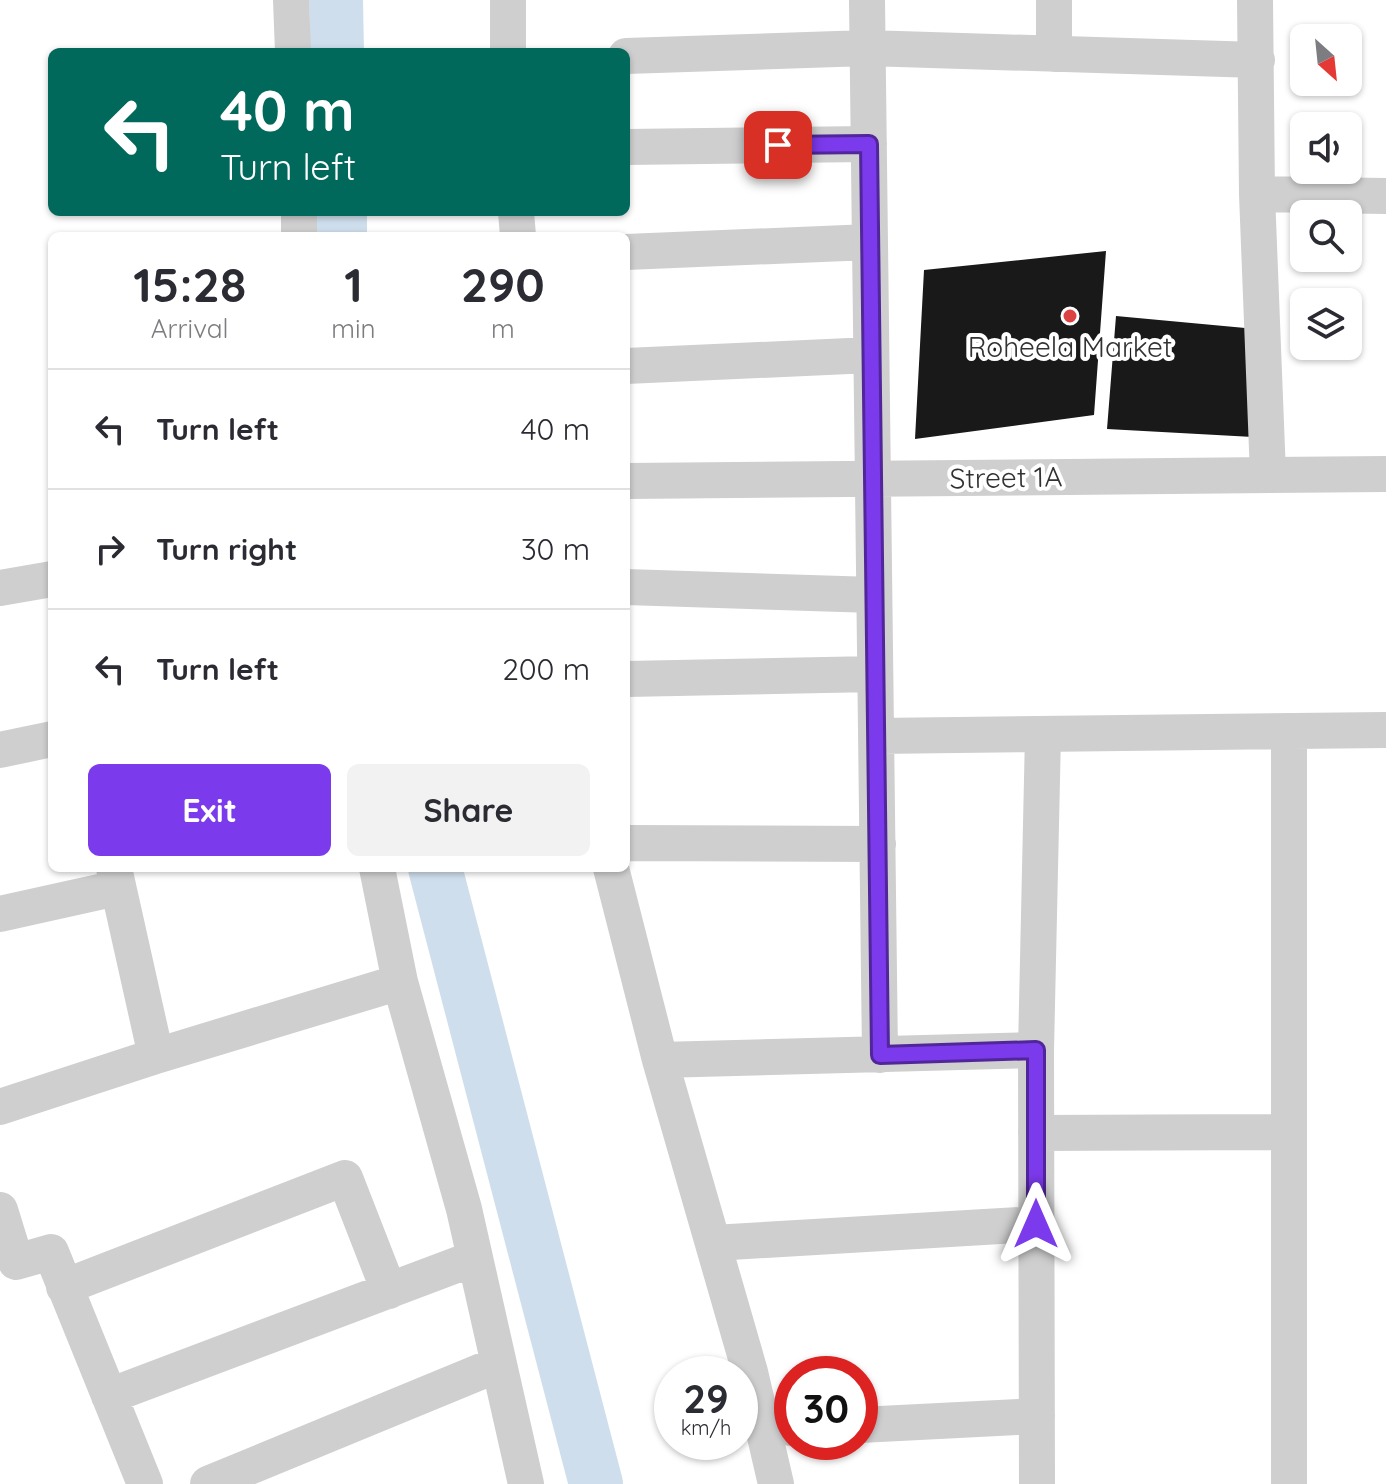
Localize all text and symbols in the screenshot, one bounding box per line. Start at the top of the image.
north arrow [1290,24,1362,96]
map controls [1290,24,1362,360]
text: 40 m [220,75,355,145]
icon: left [88,80,192,184]
pin [744,111,812,179]
button: sound [1290,112,1362,184]
icon: arrive [756,123,800,167]
text: Turn left [220,144,356,189]
button: search [1290,200,1362,272]
text: 15:28 [133,254,246,314]
text: 1 [344,254,363,314]
text: 290 [461,254,545,314]
button: layers [1290,288,1362,360]
marker: Roheela Market [1061,307,1079,325]
text: Arrival [151,312,229,345]
text: min [331,312,376,345]
text: m [491,312,515,345]
place label: Roheela Market [968,329,1172,364]
icon: left [88,407,132,451]
text: Turn left [156,410,279,448]
text: 40 m [521,410,590,448]
street label: Street 1A [949,459,1063,495]
icon: right [88,527,132,571]
text: Turn right [156,530,297,568]
text: 30 m [521,530,590,568]
icon: left [88,647,132,691]
text: Turn left [156,650,279,688]
text: 200 m [502,650,590,688]
button: Exit [88,764,331,856]
button: Share [347,764,590,856]
position arrow [994,1182,1078,1266]
speed limit sign: 30 [774,1356,878,1460]
text: 29 [683,1373,729,1423]
text: km/h [681,1415,731,1440]

